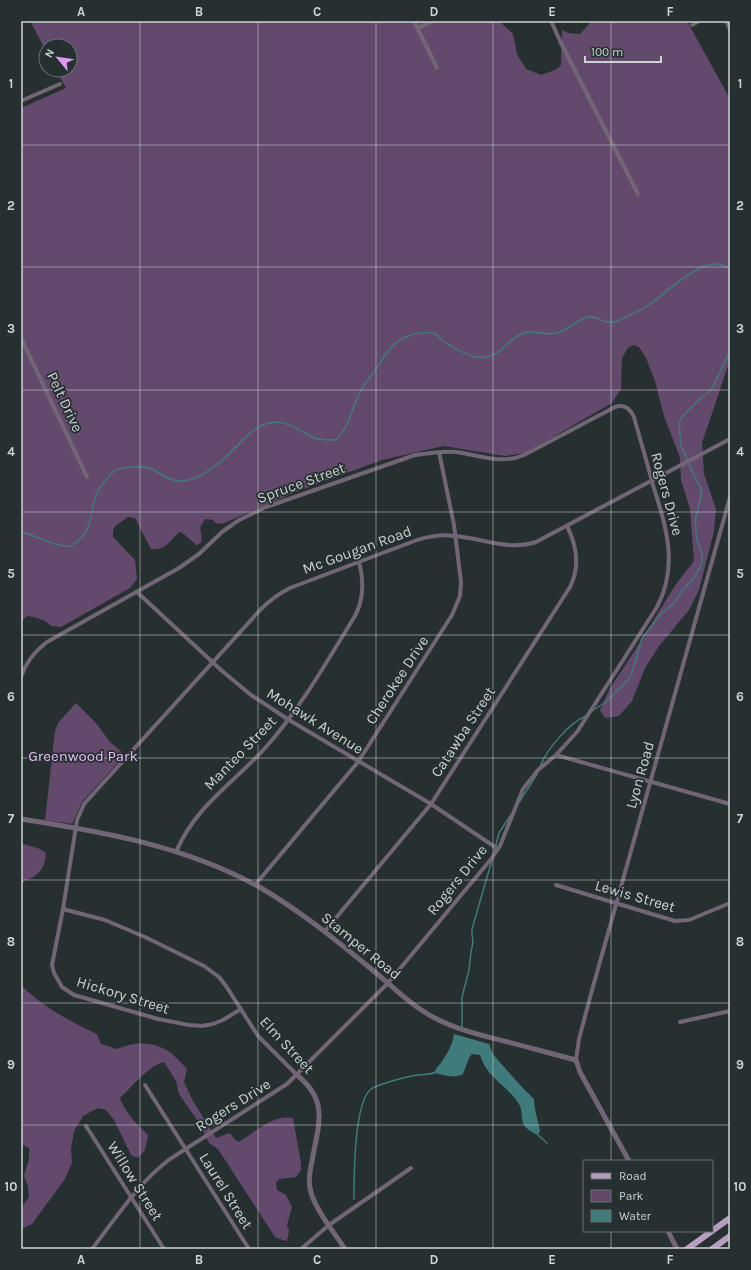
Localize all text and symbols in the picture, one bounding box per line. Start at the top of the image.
text: A [77,4,85,19]
text: B [195,4,203,19]
text: C [313,4,321,19]
text: D [430,4,439,19]
text: E [548,4,556,19]
text: F [666,4,674,19]
north arrow [38,38,78,78]
scale bar [585,38,661,64]
text: 100 m [591,45,623,59]
text: N [42,47,57,60]
text: 1 [9,76,13,91]
text: 1 [738,76,742,91]
text: 2 [7,198,15,213]
text: 2 [736,198,744,213]
text: 3 [7,321,15,336]
text: 3 [736,321,744,336]
street label: Pelt Drive [43,369,87,435]
text: 4 [7,444,15,459]
text: 4 [736,444,744,459]
street label: Rogers Drive [647,450,687,538]
street label: Spruce Street [254,459,348,507]
street label: Mc Gougan Road [300,522,414,578]
text: 5 [7,566,15,581]
text: 5 [736,566,744,581]
street label: Cherokee Drive [362,632,432,728]
street label: Catawba Street [427,683,499,781]
street label: Mohawk Avenue [263,684,367,758]
text: 6 [7,689,15,704]
text: 6 [736,689,744,704]
street label: Manteo Street [200,712,280,794]
street label: Lyon Road [622,739,658,811]
park label: Greenwood Park [28,747,138,765]
text: 7 [8,811,15,826]
text: 7 [737,811,744,826]
street label: Rogers Drive [423,841,491,919]
street label: Lewis Street [593,876,678,916]
street label: Stamper Road [318,908,404,984]
text: 8 [7,934,15,949]
text: 8 [736,934,744,949]
street label: Hickory Street [74,972,172,1018]
street label: Elm Street [256,1013,318,1078]
text: 9 [7,1057,15,1072]
text: 9 [736,1057,744,1072]
street label: Rogers Drive [192,1075,274,1135]
street label: Willow Street [103,1138,167,1224]
street label: Laurel Street [195,1150,257,1233]
legend [583,1160,713,1232]
text: Road [619,1169,647,1183]
text: 10 [5,1179,17,1194]
text: 10 [734,1179,746,1194]
text: Park [619,1189,644,1203]
text: Water [619,1209,652,1223]
text: A [77,1252,85,1267]
text: B [195,1252,203,1267]
text: C [313,1252,321,1267]
text: D [430,1252,439,1267]
text: E [548,1252,556,1267]
text: F [666,1252,674,1267]

